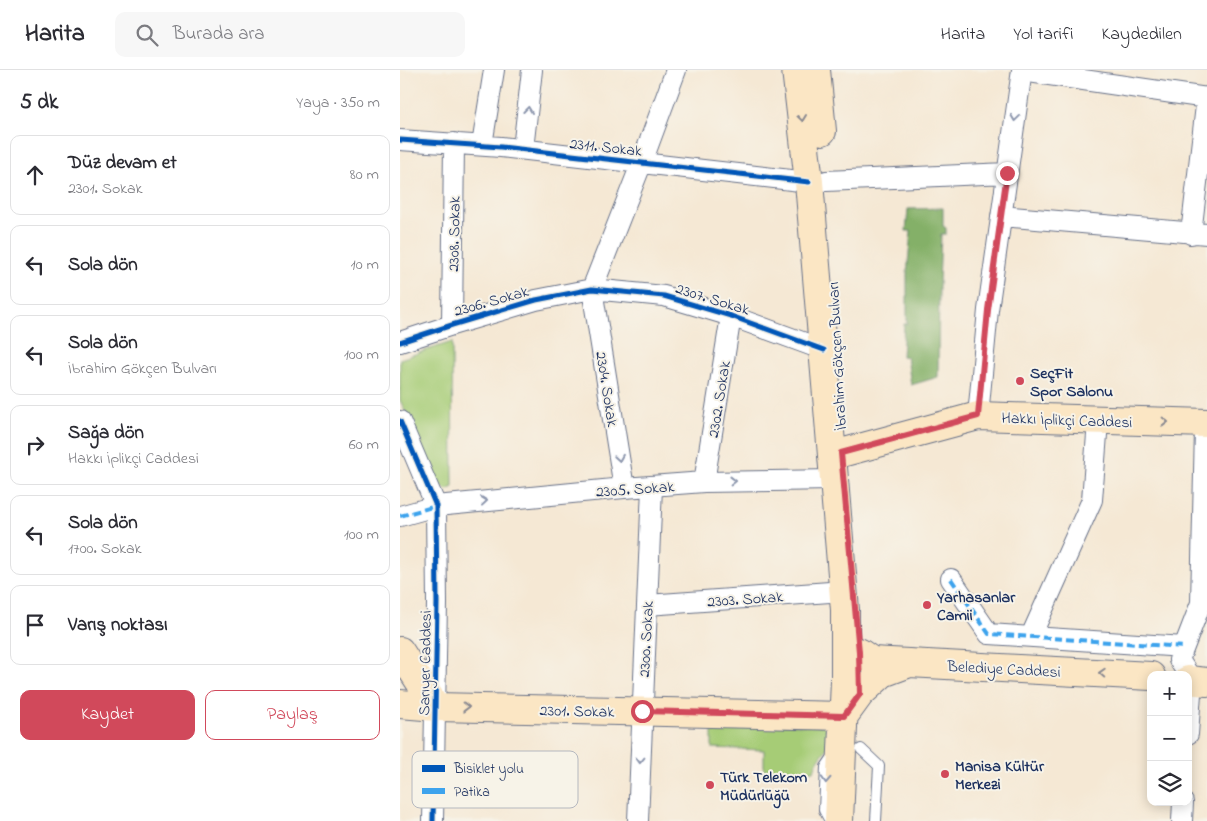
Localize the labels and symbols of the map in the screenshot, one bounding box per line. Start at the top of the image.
one-way arrow [522,105,533,113]
one-way arrow [796,115,807,123]
one-way arrow [1010,115,1021,123]
street label: 2311. Sokak [568,132,644,164]
route end [996,162,1019,185]
street label: 2308. Sokak [442,195,468,272]
street label: 2307. Sokak [673,277,753,323]
street label: 2306. Sokak [451,280,533,324]
street label: İbrahim Gökçen Bulvarı [822,281,854,431]
street label: 2304. Sokak [588,350,624,430]
street label: 2302. Sokak [702,358,738,439]
place label: SeçFit Spor Salonu [1030,362,1113,404]
marker: SeçFit Spor Salonu [1014,375,1026,387]
street label: Hakkı İplikçi Caddesi [1001,407,1133,435]
one-way arrow [1162,417,1169,427]
one-way arrow [614,454,624,463]
street label: 2305. Sokak [595,475,676,505]
one-way arrow [730,476,738,487]
one-way arrow [480,496,488,507]
street label: 2303. Sokak [706,585,785,615]
place label: Yarhasanlar Camii [936,586,1016,628]
street label: 2300. Sokak [633,599,661,678]
marker: Yarhasanlar Camii [921,599,933,611]
street label: Sarıyer Caddesi [413,610,439,716]
street label: Belediye Caddesi [946,655,1061,685]
one-way arrow [1098,668,1106,679]
street label: 2301. Sokak [539,699,615,725]
route start [631,700,654,723]
one-way arrow [462,702,470,713]
legend [412,751,578,808]
place label: Manisa Kültür Merkezi [955,755,1045,797]
one-way arrow [635,756,645,764]
text: Bisiklet yolu [453,759,524,781]
place label: Türk Telekom Müdürlüğü [720,766,808,809]
marker: Manisa Kültür Merkezi [939,768,951,780]
one-way arrow [820,776,831,784]
marker: Türk Telekom Müdürlüğü [704,779,716,791]
text: Patika [454,782,490,803]

